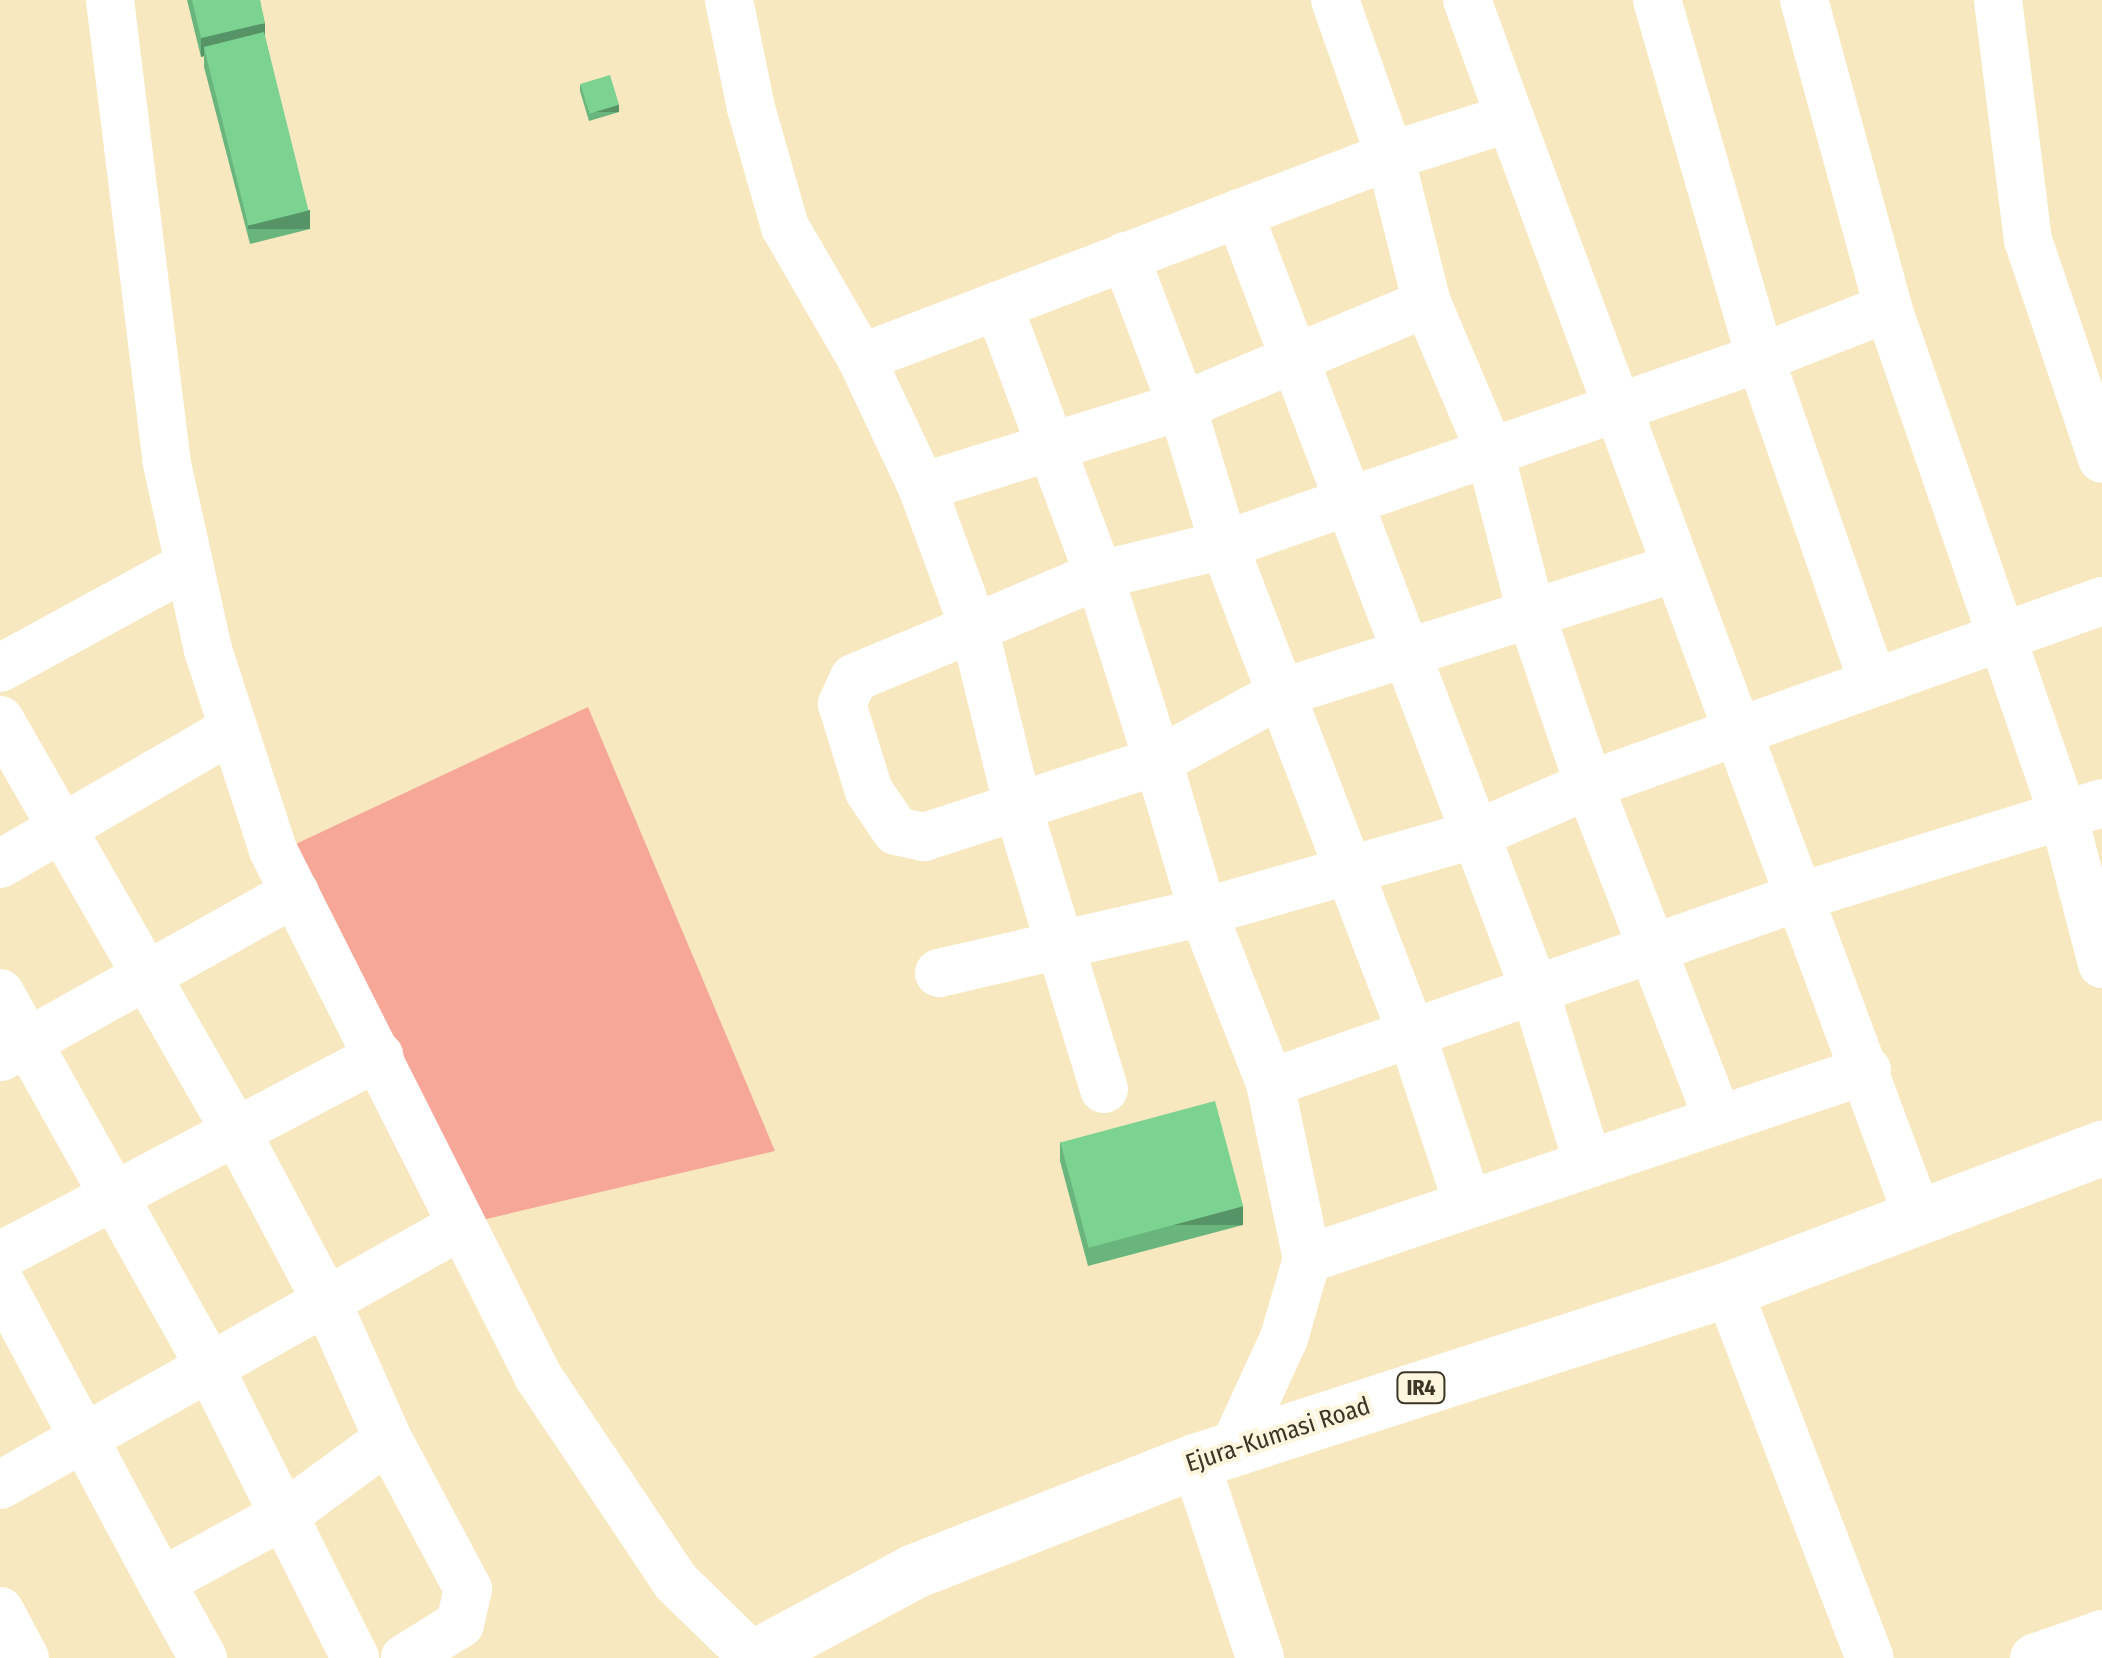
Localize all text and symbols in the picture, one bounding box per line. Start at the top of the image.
road number: IR4 [1396,1371,1446,1405]
street label: Ejura-Kumasi Road [1182,1391,1374,1479]

